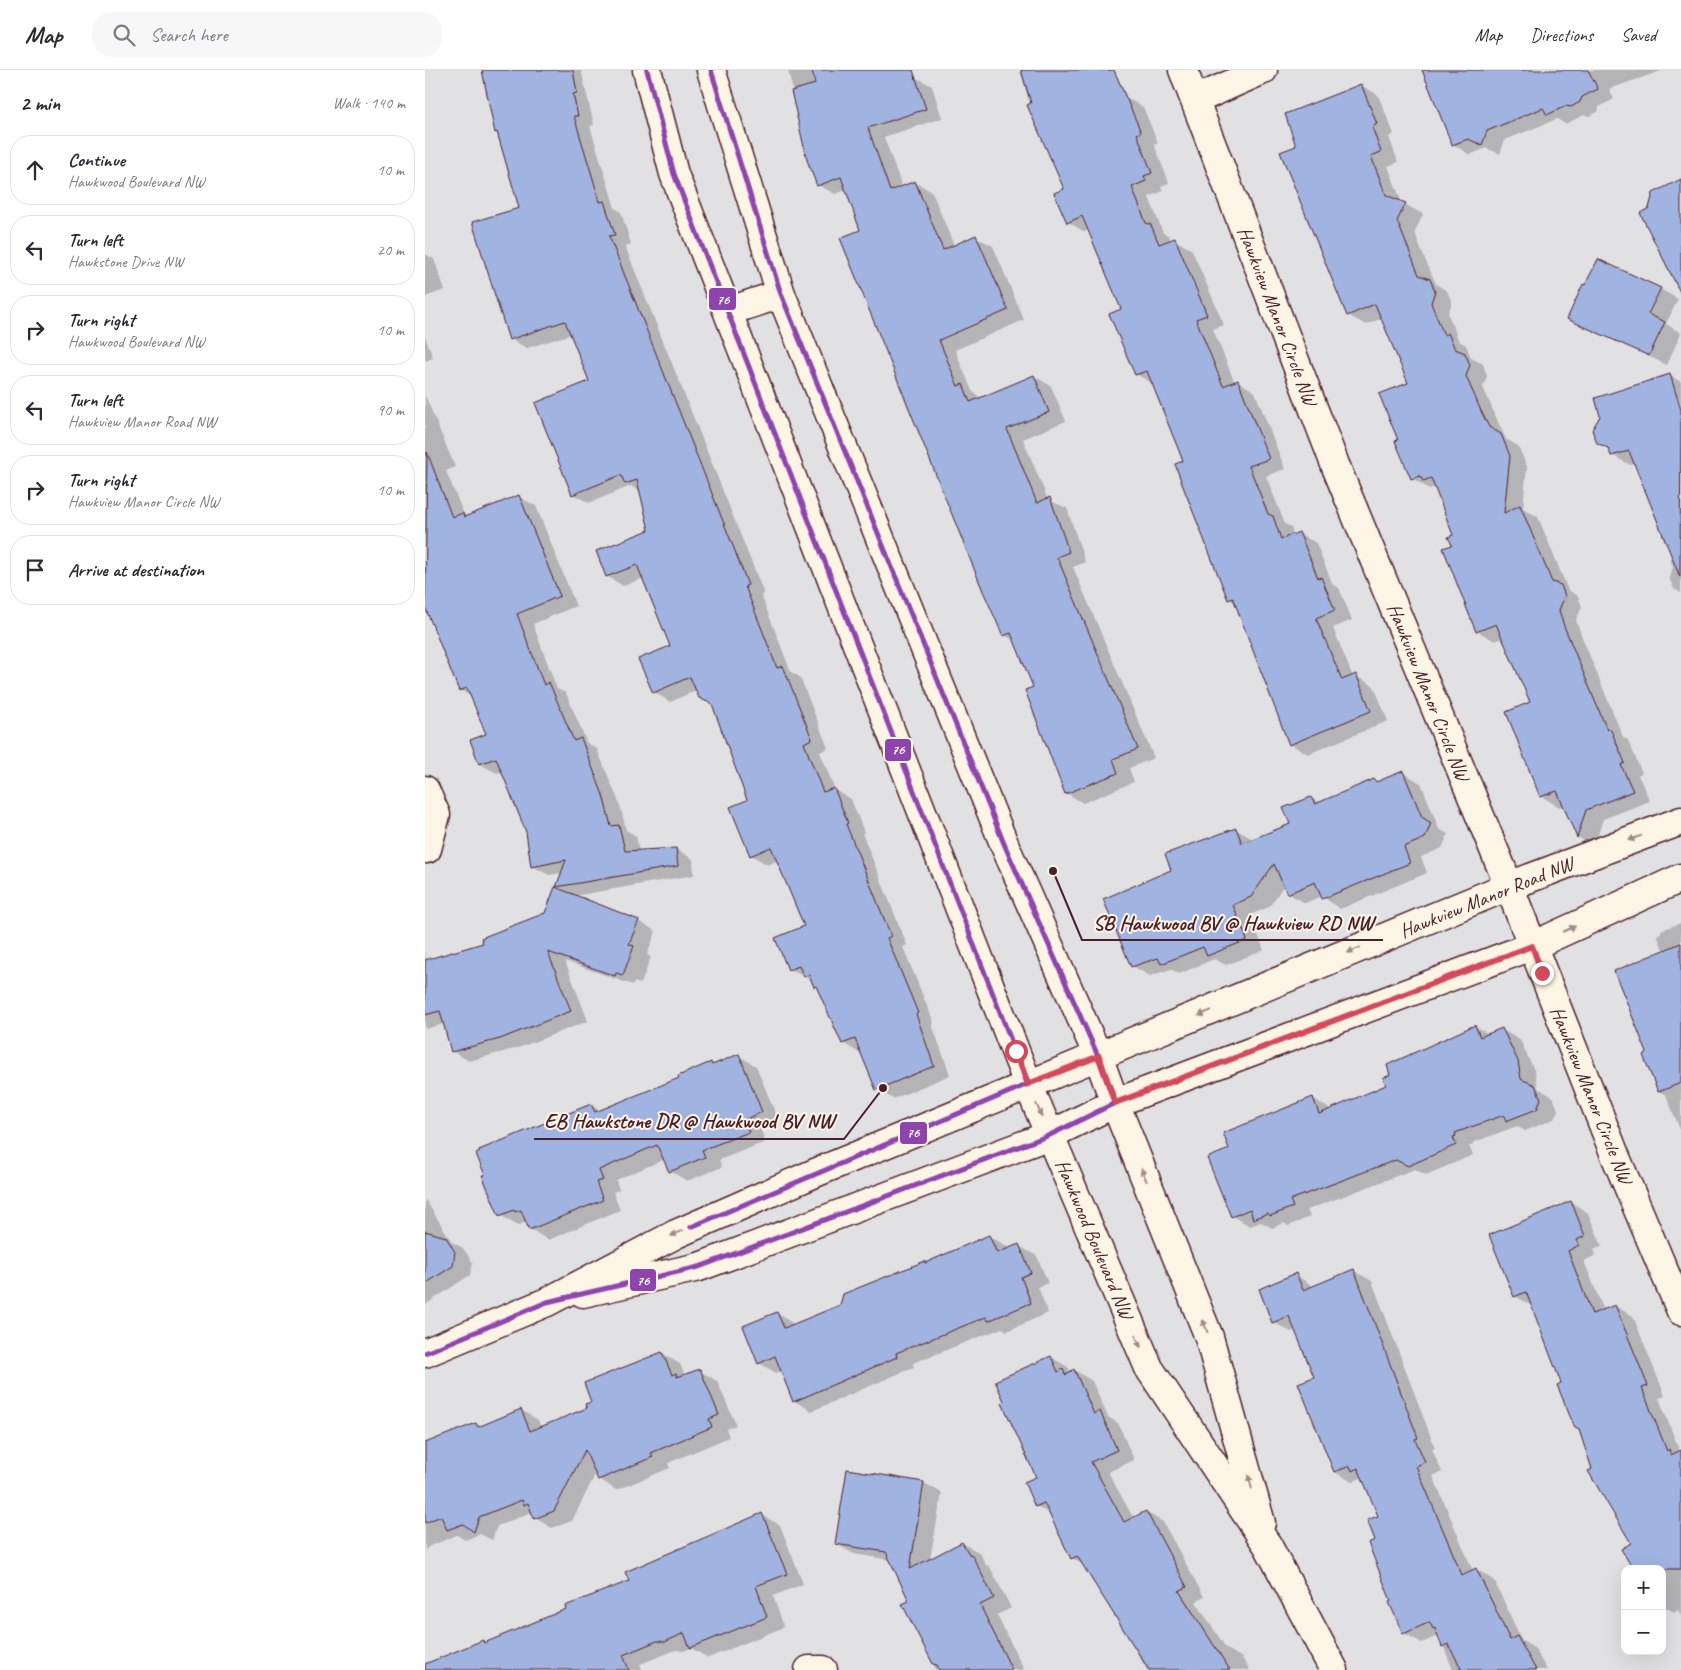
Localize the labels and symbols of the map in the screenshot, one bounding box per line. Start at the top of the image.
street label: Hawkview Manor Circle NW [1232,223,1324,412]
line badge: 76 [708,287,737,311]
text: 76 [717,291,731,308]
street label: Hawkview Manor Circle NW [1381,600,1477,787]
line badge: 76 [884,738,912,762]
text: 76 [892,741,906,758]
one-way arrow [1628,835,1643,842]
street label: Hawkview Manor Road NW [1396,850,1580,944]
callout: SB Hawkwood BV @ Hawkview RD NW [1082,904,1383,940]
text: SB Hawkwood BV @ Hawkview RD NW [1093,910,1378,936]
one-way arrow [1562,925,1576,933]
one-way arrow [1347,947,1362,955]
route end [1531,962,1554,985]
street label: Hawkview Manor Circle NW [1544,1003,1640,1190]
one-way arrow [1198,1010,1212,1018]
route start [1005,1040,1028,1063]
callout: EB Hawkstone DR @ Hawkwood BV NW [534,1103,844,1139]
one-way arrow [1036,1103,1044,1117]
text: EB Hawkstone DR @ Hawkwood BV NW [544,1108,839,1134]
line badge: 76 [899,1121,928,1145]
text: 76 [907,1124,921,1141]
street label: Hawkwood Boulevard NW [1050,1156,1140,1325]
one-way arrow [1139,1168,1147,1182]
one-way arrow [670,1230,684,1238]
line badge: 76 [629,1268,657,1292]
text: 76 [637,1272,651,1289]
one-way arrow [1201,1318,1209,1333]
one-way arrow [1134,1334,1142,1348]
one-way arrow [1246,1474,1254,1489]

